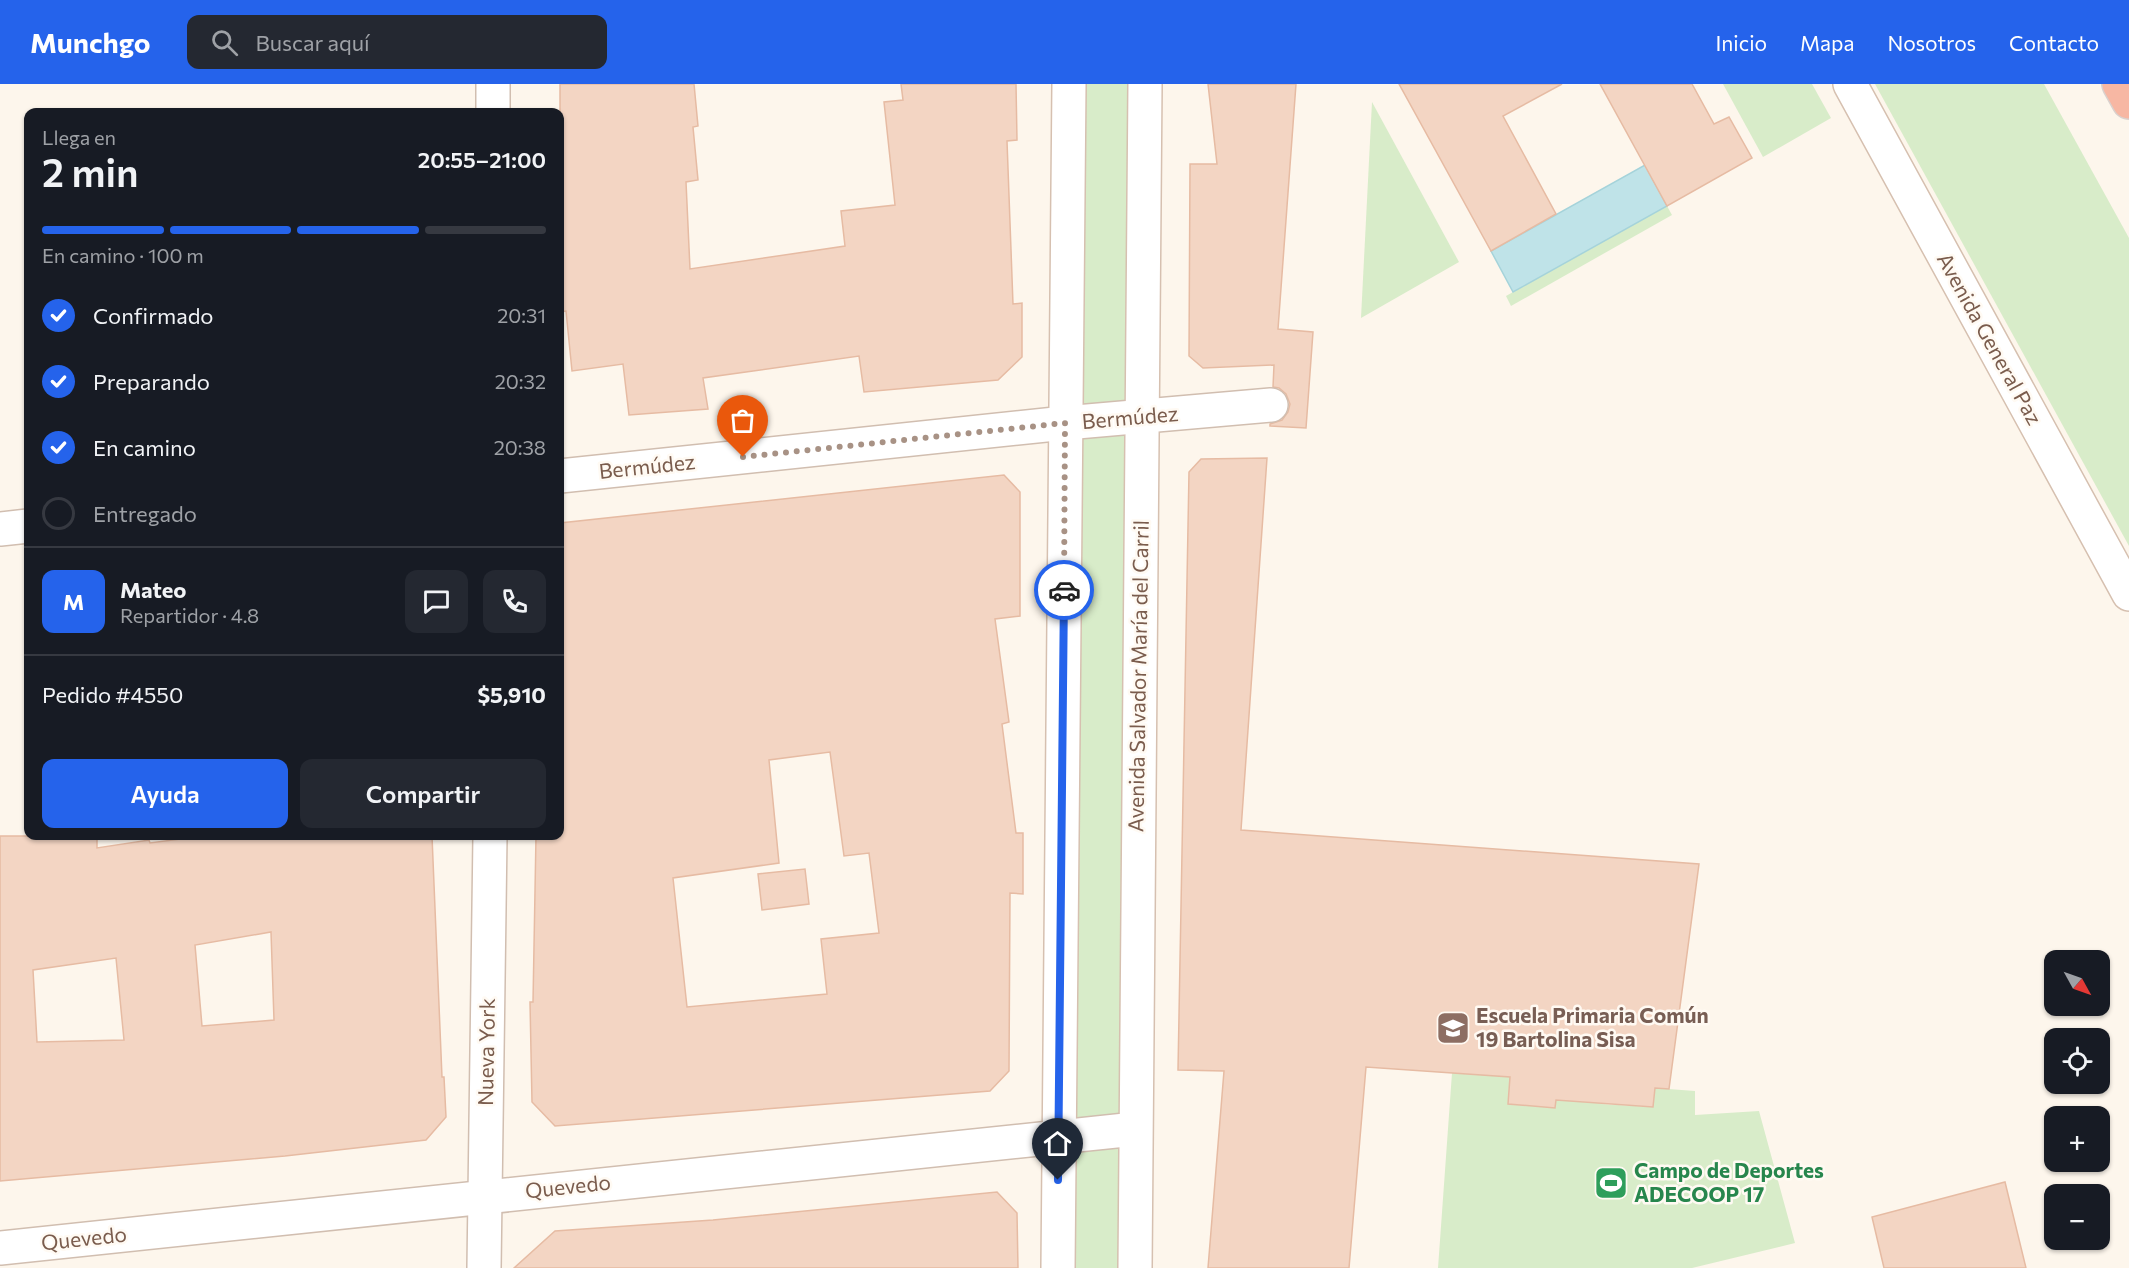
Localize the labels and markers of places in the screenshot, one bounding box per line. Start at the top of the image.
pin [717,395,768,457]
place label: Escuela Primaria Común 19 Bartolina Sisa [1476,1002,1709,1051]
school or university icon: Escuela Primaria Común 19 Bartolina Sisa [1435,1010,1471,1046]
pin [1032,1118,1083,1180]
place label: Campo de Deportes ADECOOP 17 [1634,1157,1824,1206]
sports icon: Campo de Deportes ADECOOP 17 [1593,1165,1629,1201]

